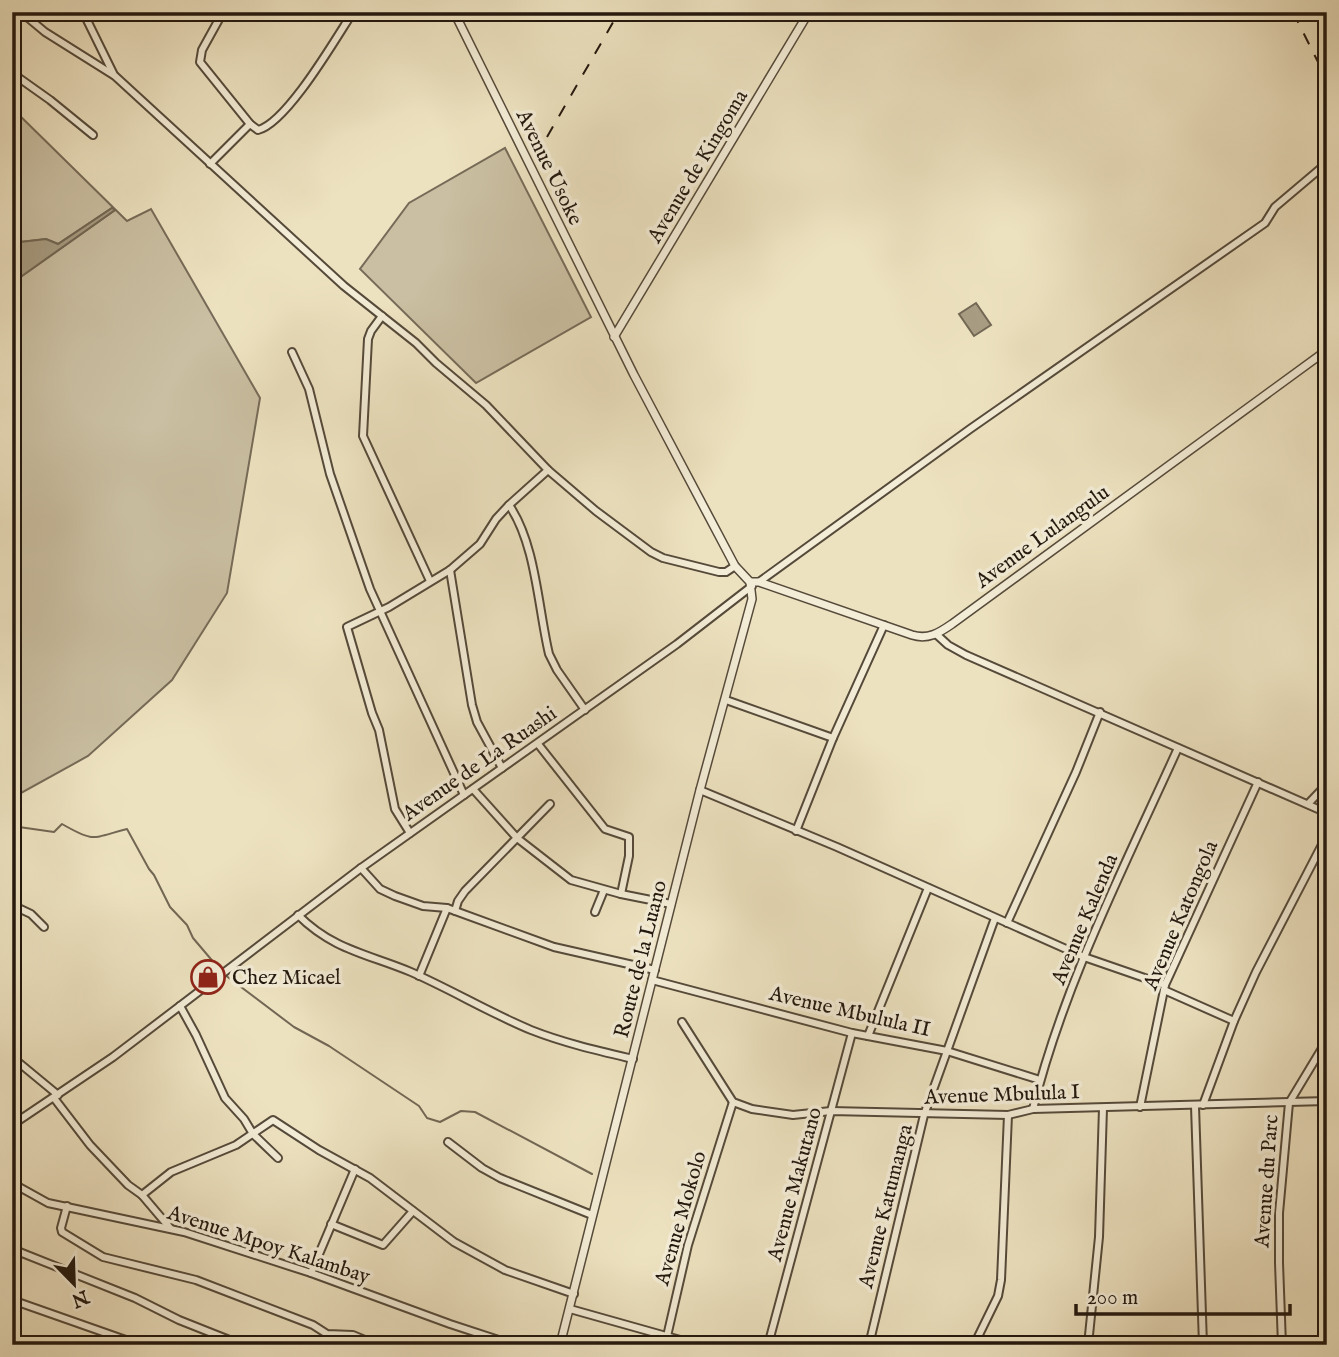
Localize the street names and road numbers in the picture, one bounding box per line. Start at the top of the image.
street label: Avenue de Kingoma [641,84,755,249]
street label: Avenue Usoke [509,105,588,230]
street label: Avenue Lulangulu [970,479,1115,596]
street label: Avenue de La Ruashi [396,701,562,828]
street label: Avenue Katongola [1137,836,1225,995]
street label: Avenue Kalenda [1045,849,1125,990]
street label: Route de la Luano [609,878,674,1041]
street label: Avenue Mbulula II [765,981,933,1044]
street label: Avenue Mbulula I [923,1079,1080,1112]
street label: Avenue Makutano [762,1104,829,1265]
street label: Avenue du Parc [1249,1114,1286,1249]
street label: Avenue Katumanga [853,1121,920,1292]
street label: Avenue Mokolo [649,1148,714,1290]
street label: Avenue Mpoy Kalambay [163,1200,374,1291]

